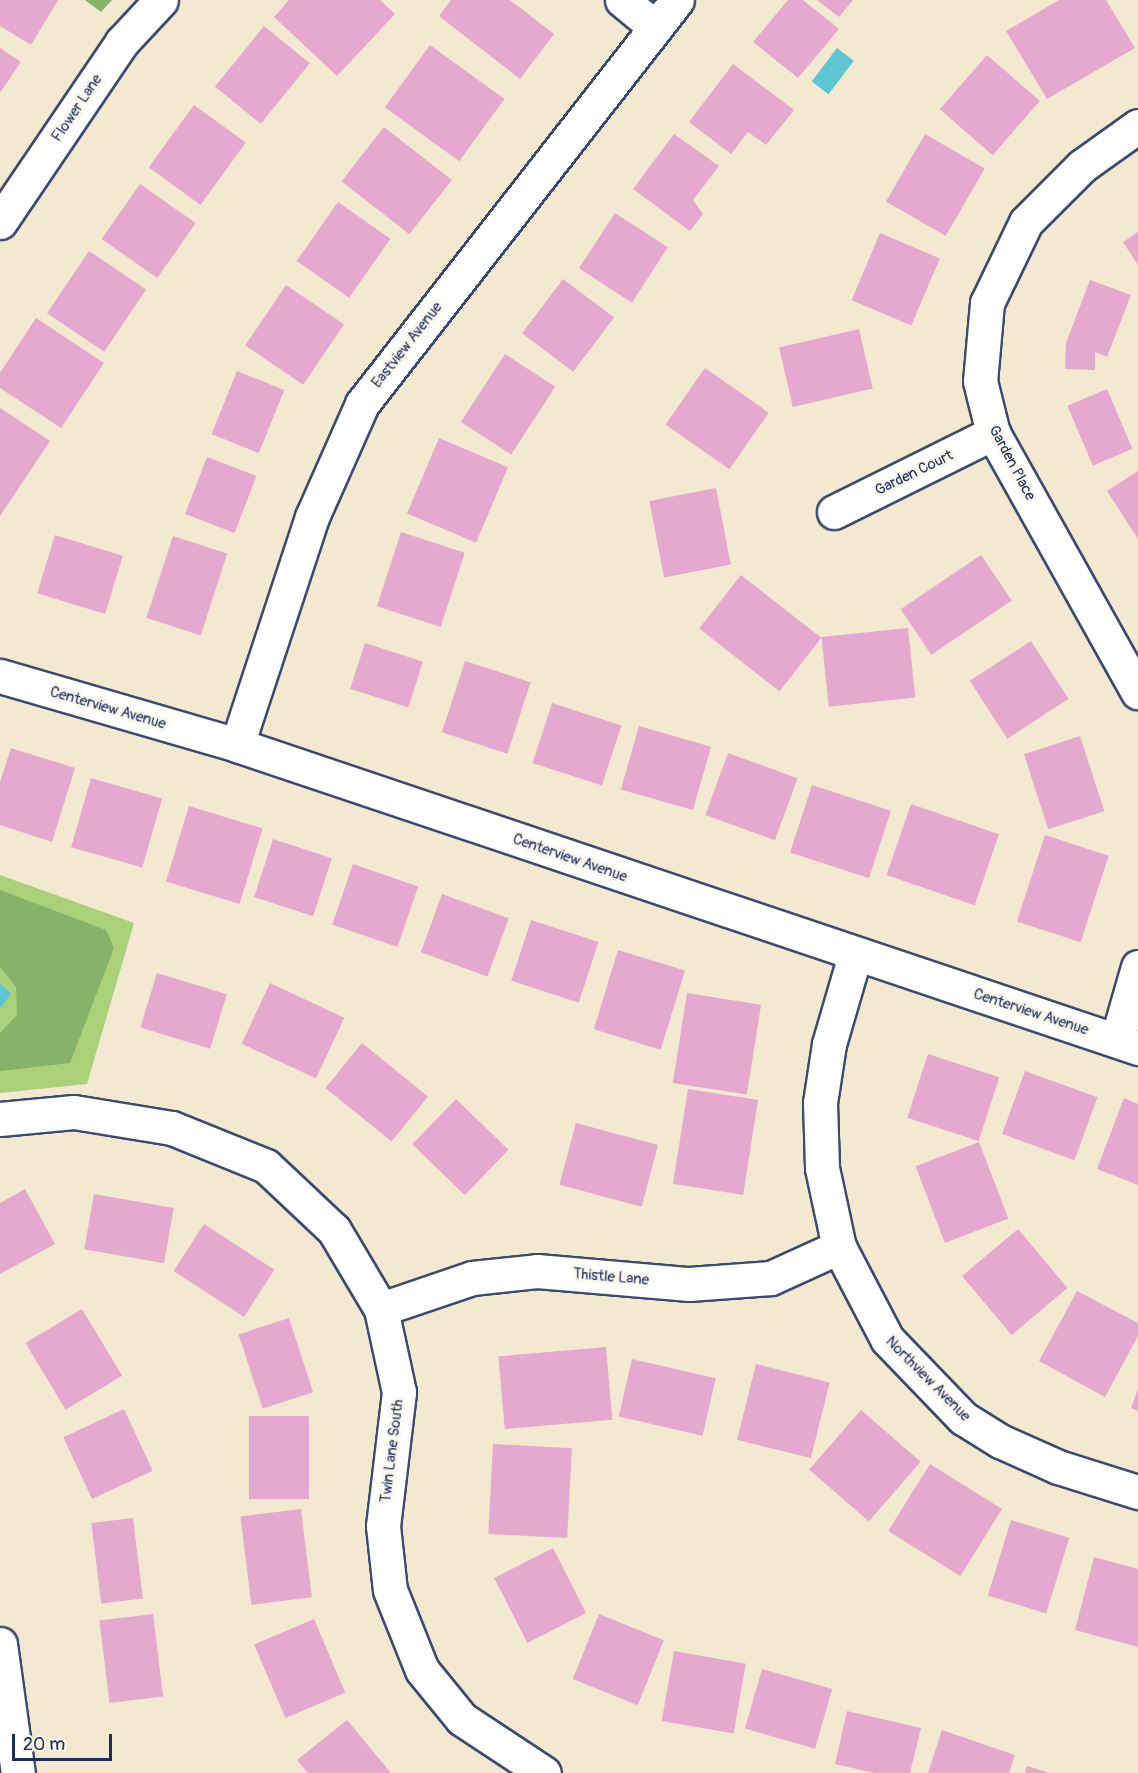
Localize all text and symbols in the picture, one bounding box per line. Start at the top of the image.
street label: Flower Lane [48,71,106,145]
street label: Eastview Avenue [368,299,446,391]
street label: Garden Place [985,423,1039,503]
street label: Garden Court [872,446,956,500]
street label: Centerview Avenue [48,683,168,733]
street label: Centerview Avenue [510,830,630,886]
street label: Centerview Avenue [971,985,1091,1039]
street label: Thistle Lane [572,1265,650,1289]
street label: Northview Avenue [882,1333,974,1425]
street label: Twin Lane South [377,1398,407,1504]
scale bar [15,1722,116,1760]
text: 20 m [23,1733,65,1756]

